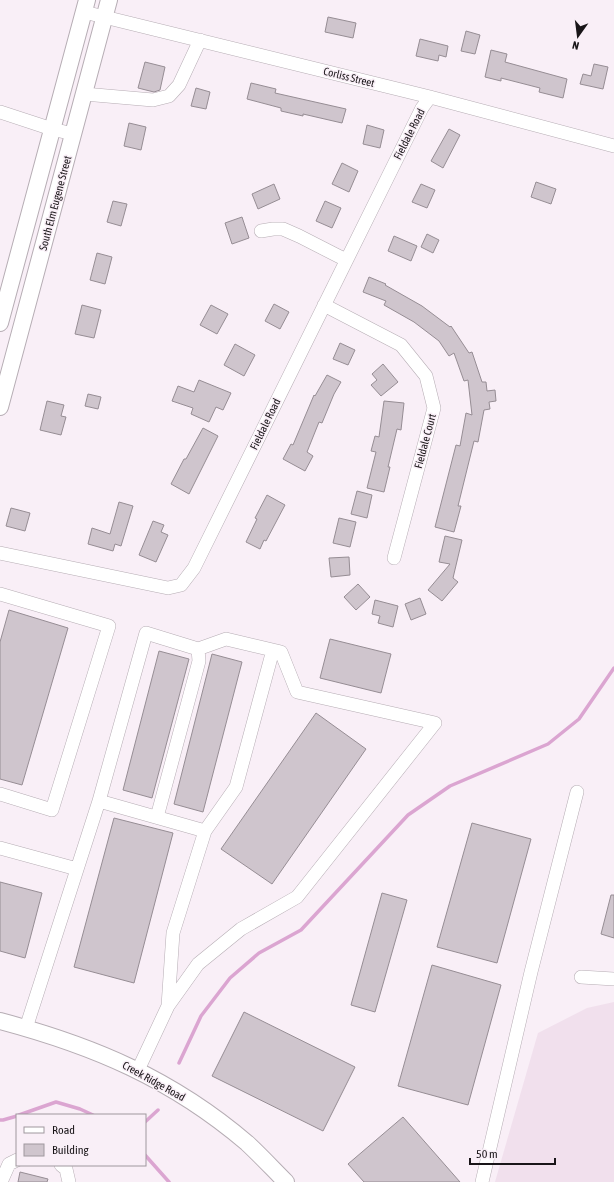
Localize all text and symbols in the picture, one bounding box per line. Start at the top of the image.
north arrow [558,16,598,56]
text: N [571,39,580,52]
street label: Corliss Street [322,65,376,89]
street label: Fieldale Road [391,107,427,161]
street label: South Elm Eugene Street [37,154,73,252]
street label: Fieldale Road [247,396,283,452]
street label: Fieldale Court [412,412,438,470]
street label: Creek Ridge Road [121,1059,187,1103]
legend [16,1114,146,1166]
text: Road [52,1123,75,1137]
scale bar [470,1140,555,1166]
text: Building [52,1143,90,1157]
text: 50 m [476,1147,498,1161]

